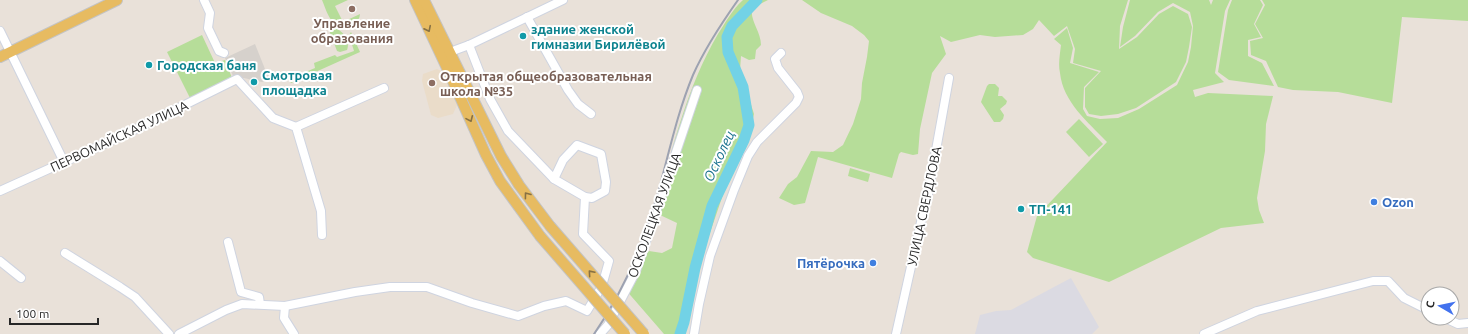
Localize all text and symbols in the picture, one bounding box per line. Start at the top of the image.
marker: Управление образования [347,4,357,14]
place label: Управление образования [311,16,393,45]
place label: здание женской гимназии Бирилёвой [531,22,666,51]
one-way arrow [423,24,431,32]
marker: здание женской гимназии Бирилёвой [518,31,528,41]
place label: Городская баня [157,58,257,72]
marker: Городская баня [144,60,154,70]
place label: Смотровая площадка [262,68,332,97]
place label: Открытая общеобразовательная школа №35 [440,69,652,98]
marker: Смотровая площадка [249,77,259,87]
marker: Открытая общеобразовательная школа №35 [427,78,437,88]
street label: ПЕРВОМАЙСКАЯ УЛИЦА [48,98,191,174]
one-way arrow [465,115,473,122]
water label: Осколец [700,128,738,184]
street label: УЛИЦА СВЕРДЛОВА [905,145,944,267]
street label: ОСКОЛЕЦКАЯ УЛИЦА [625,150,683,279]
one-way arrow [524,192,531,199]
place label: Ozon [1382,195,1414,209]
marker: Ozon [1369,197,1379,207]
place label: ТП-141 [1029,202,1072,216]
marker: ТП-141 [1016,204,1026,214]
place label: Пятёрочка [797,256,865,270]
marker: Пятёрочка [868,258,878,268]
one-way arrow [588,271,595,278]
north arrow [1420,286,1460,326]
scale bar [10,300,98,326]
text: С [1424,300,1437,309]
text: 100 m [16,307,49,320]

